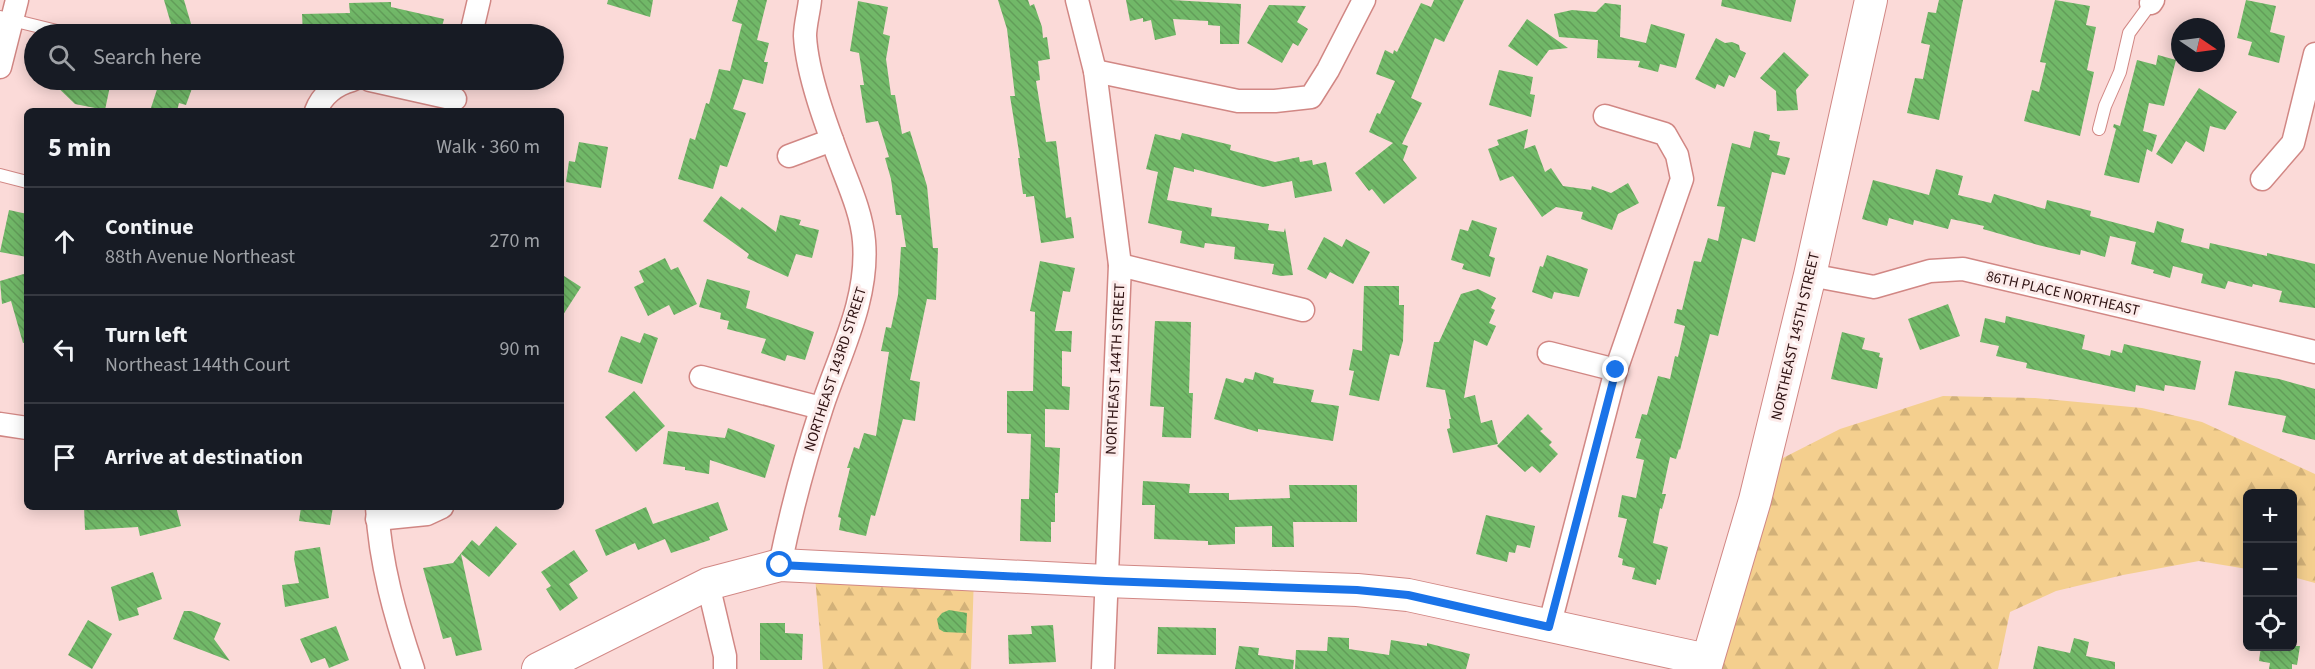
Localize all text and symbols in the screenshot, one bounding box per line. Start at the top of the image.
north arrow [2171,18,2225,72]
search box [24,24,564,90]
icon: search [45,41,78,74]
text: Search here [93,41,201,73]
text: 5 min [48,129,111,166]
text: Walk · 360 m [436,133,540,161]
text: Continue [105,211,194,243]
icon: ahead [48,225,81,258]
text: 270 m [490,227,540,255]
text: 88th Avenue Northeast [105,243,295,271]
street label: NORTHEAST 145TH STREET [1766,250,1825,422]
street label: 86TH PLACE NORTHEAST [1984,266,2142,321]
street label: NORTHEAST 144TH STREET [1101,283,1130,455]
street label: NORTHEAST 143RD STREET [799,284,872,454]
text: Turn left [105,319,187,351]
icon: left [48,333,81,366]
text: 90 m [500,335,540,363]
text: Northeast 144th Court [105,351,290,379]
route end [1602,356,1628,382]
icon: arrive [48,441,81,474]
text: Arrive at destination [105,441,303,473]
map controls [2243,489,2297,651]
button: + [2243,489,2297,543]
button: − [2243,543,2297,597]
route start [766,551,792,577]
button: locate [2243,597,2297,651]

